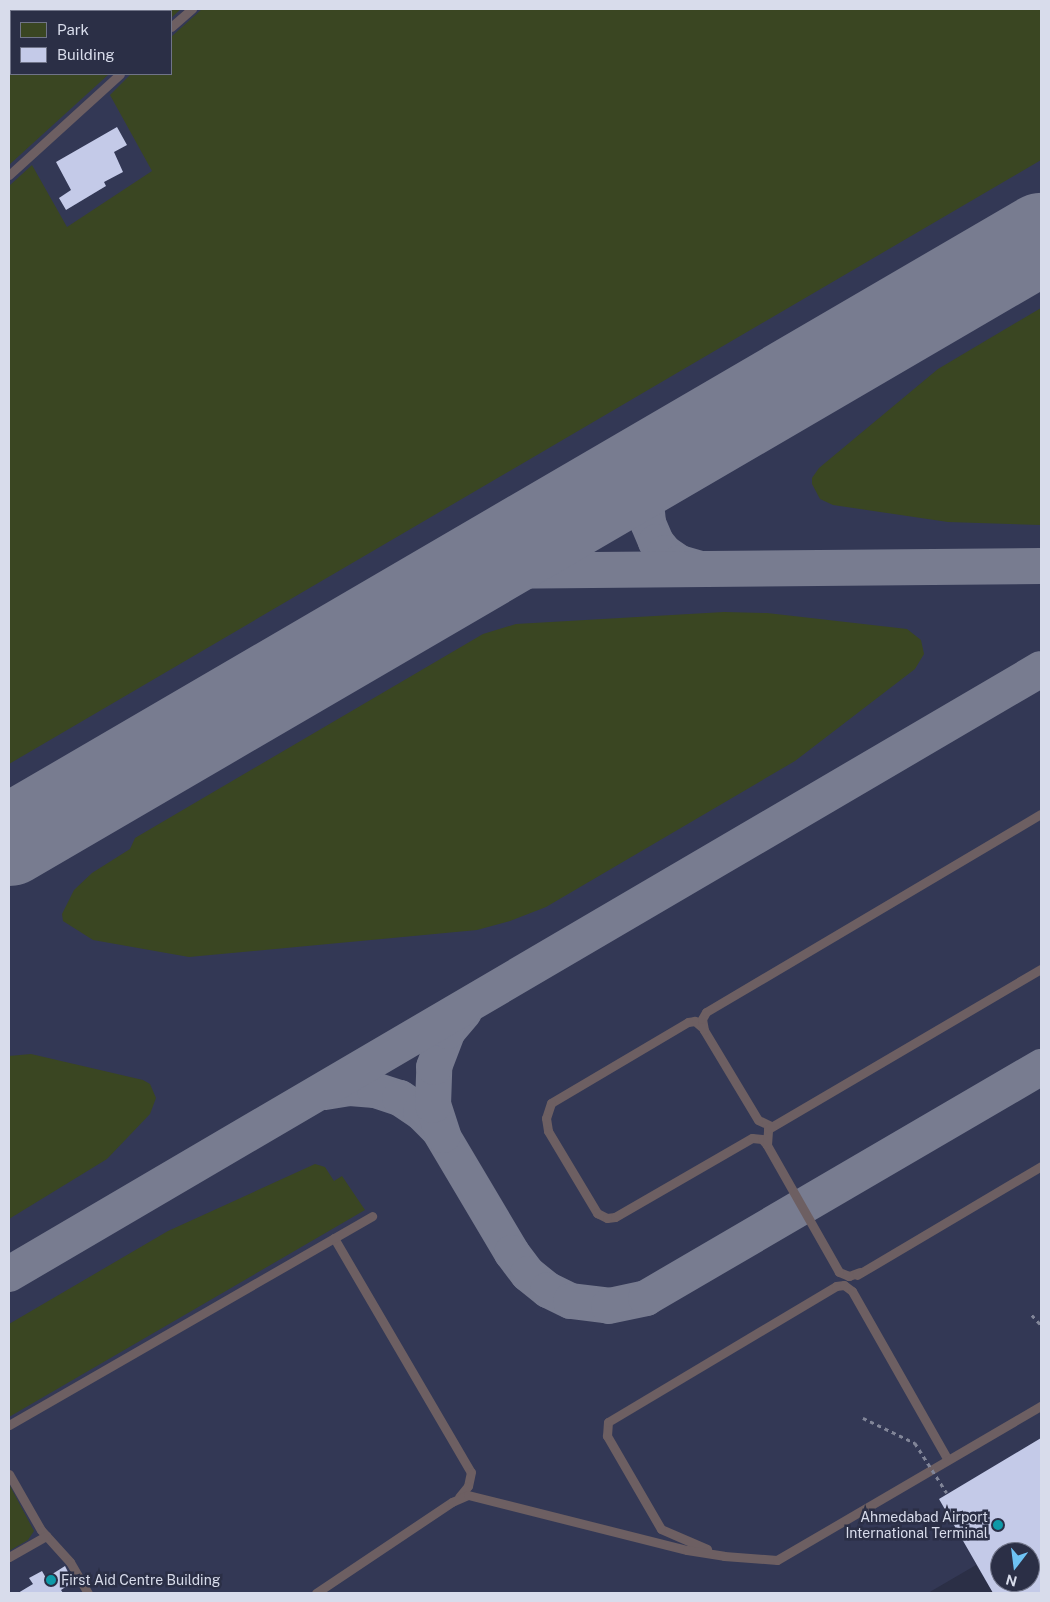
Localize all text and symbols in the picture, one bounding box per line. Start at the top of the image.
legend [10,10,172,75]
text: Park [57,21,89,38]
text: Building [57,46,115,63]
place label: Ahmedabad Airport International Terminal [845,1509,988,1541]
marker: Ahmedabad Airport International Terminal [992,1519,1004,1531]
north arrow [990,1542,1040,1592]
text: N [1004,1571,1019,1590]
place label: First Aid Centre Building [61,1572,221,1588]
marker: First Aid Centre Building [45,1574,57,1586]

